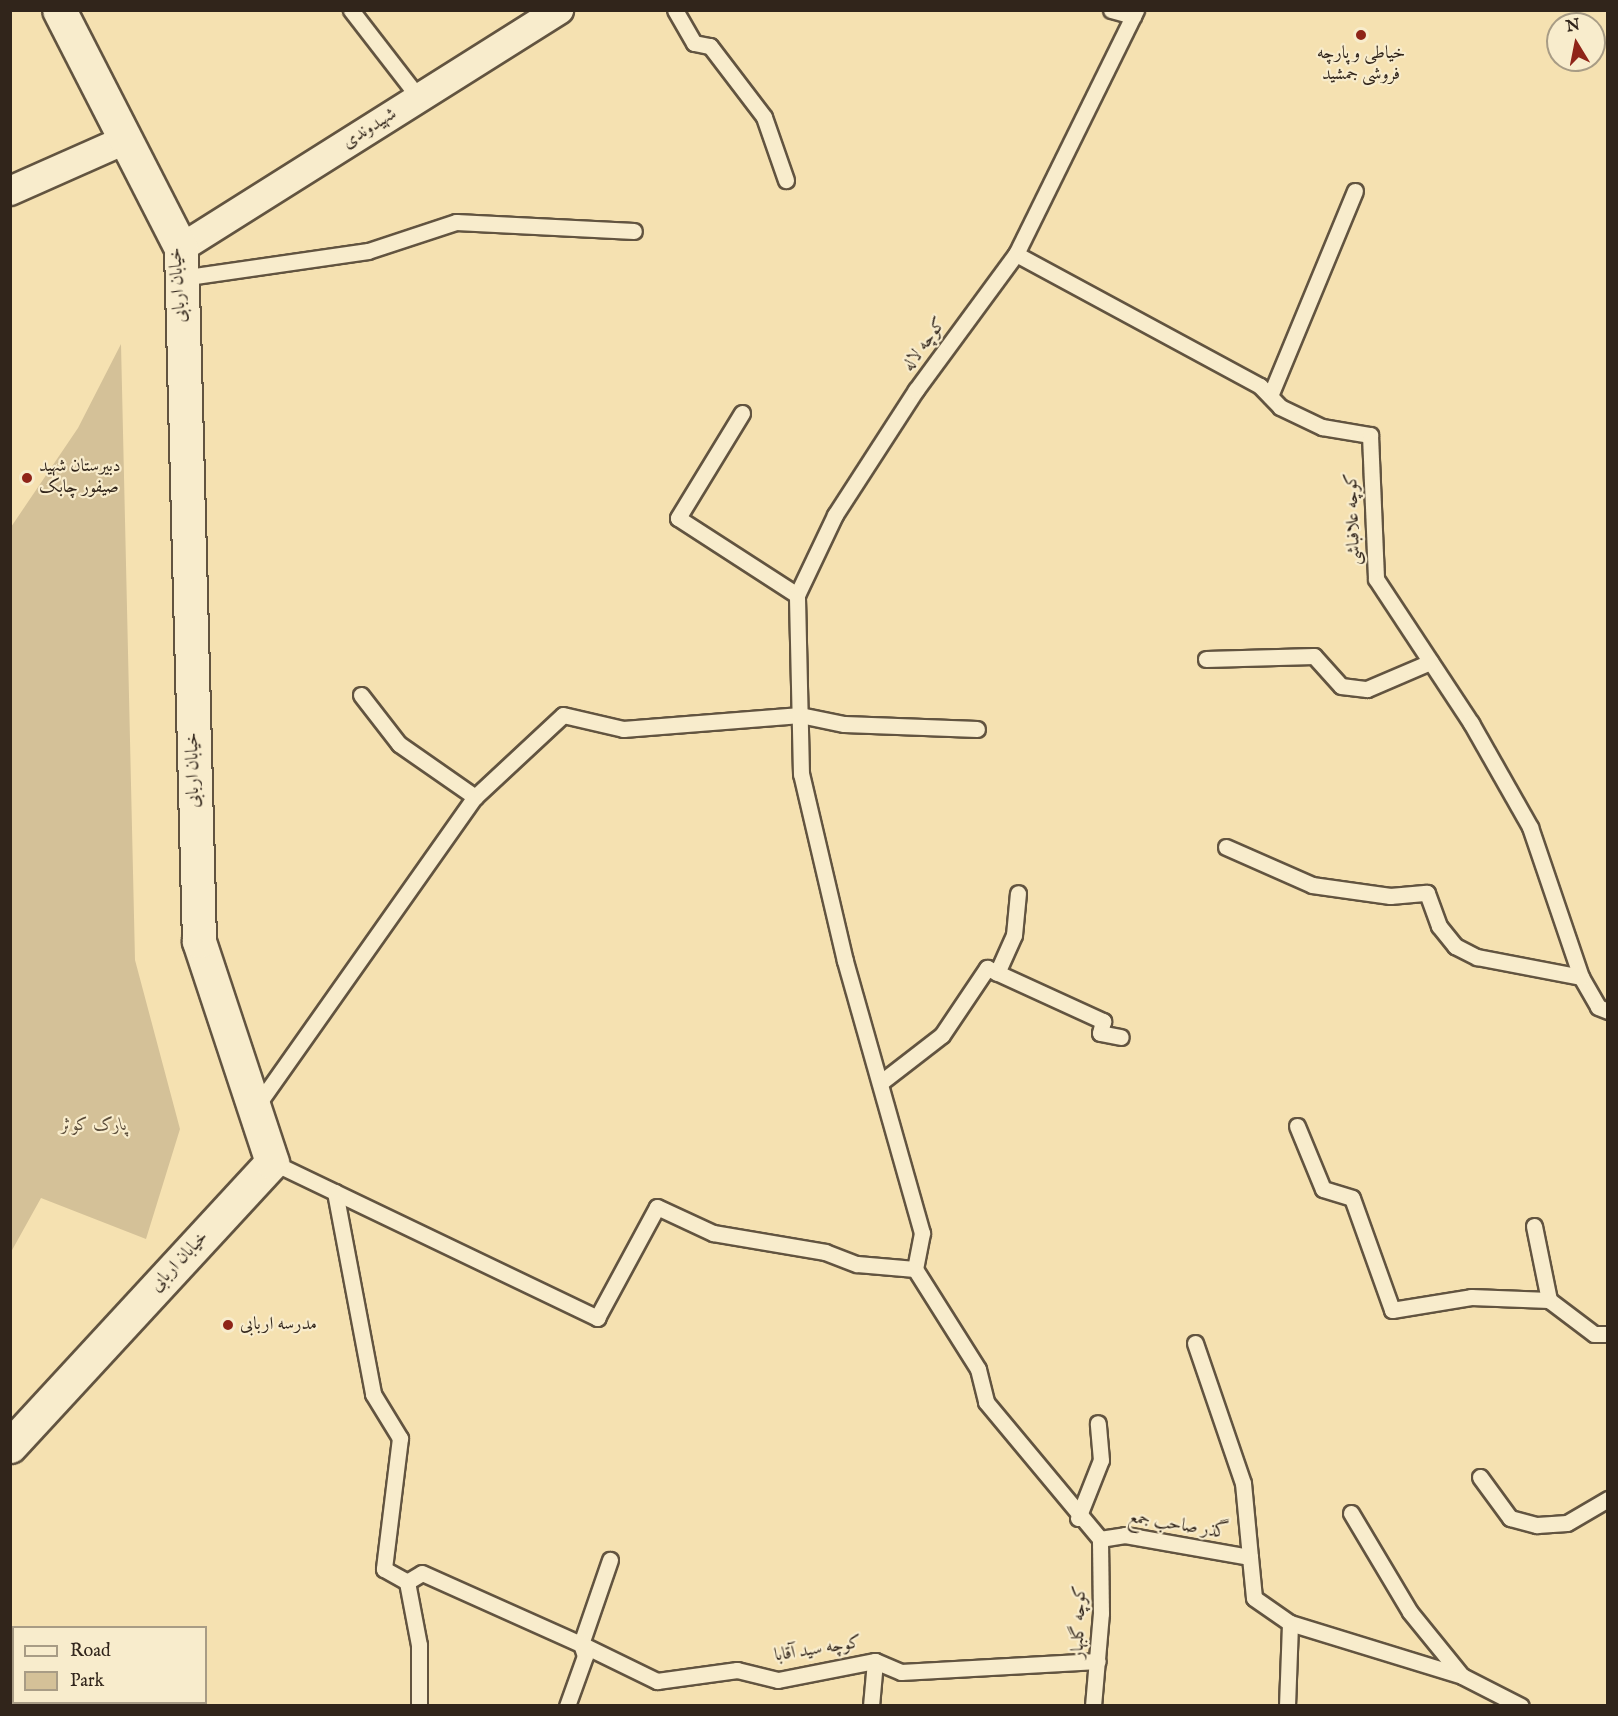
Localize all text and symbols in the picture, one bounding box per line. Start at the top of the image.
north arrow [1546,12,1606,72]
text: N [1565,15,1582,37]
marker: خیاطی ‌‌و‌ پارچه فروشی جمشید [1354,28,1368,42]
place label: خیاطی ‌‌و‌ پارچه فروشی جمشید [1317,44,1405,86]
street label: شهیدوندی [339,104,401,154]
street label: خیابان اربابی [166,247,192,323]
street label: کوچه لاله [898,314,952,376]
place label: دبیرستان شهید صیفور چابک [39,457,121,500]
marker: دبیرستان شهید صیفور چابک [20,471,34,485]
street label: کوچه علافباشی [1342,472,1366,566]
street label: خیابان اربابی [183,732,205,808]
park label: پارک کوثر [61,1115,127,1137]
street label: خیابان اربابی [146,1227,214,1297]
place label: مدرسه اربابی [240,1314,317,1336]
marker: مدرسه اربابی [221,1318,235,1332]
street label: گذر صاحب جمع [1127,1507,1229,1545]
street label: کوچه گلبهار [1068,1585,1092,1659]
legend [12,1626,207,1704]
street label: کوچه سید آقابا [773,1632,863,1668]
text: Road [70,1640,111,1663]
text: Park [70,1670,104,1693]

